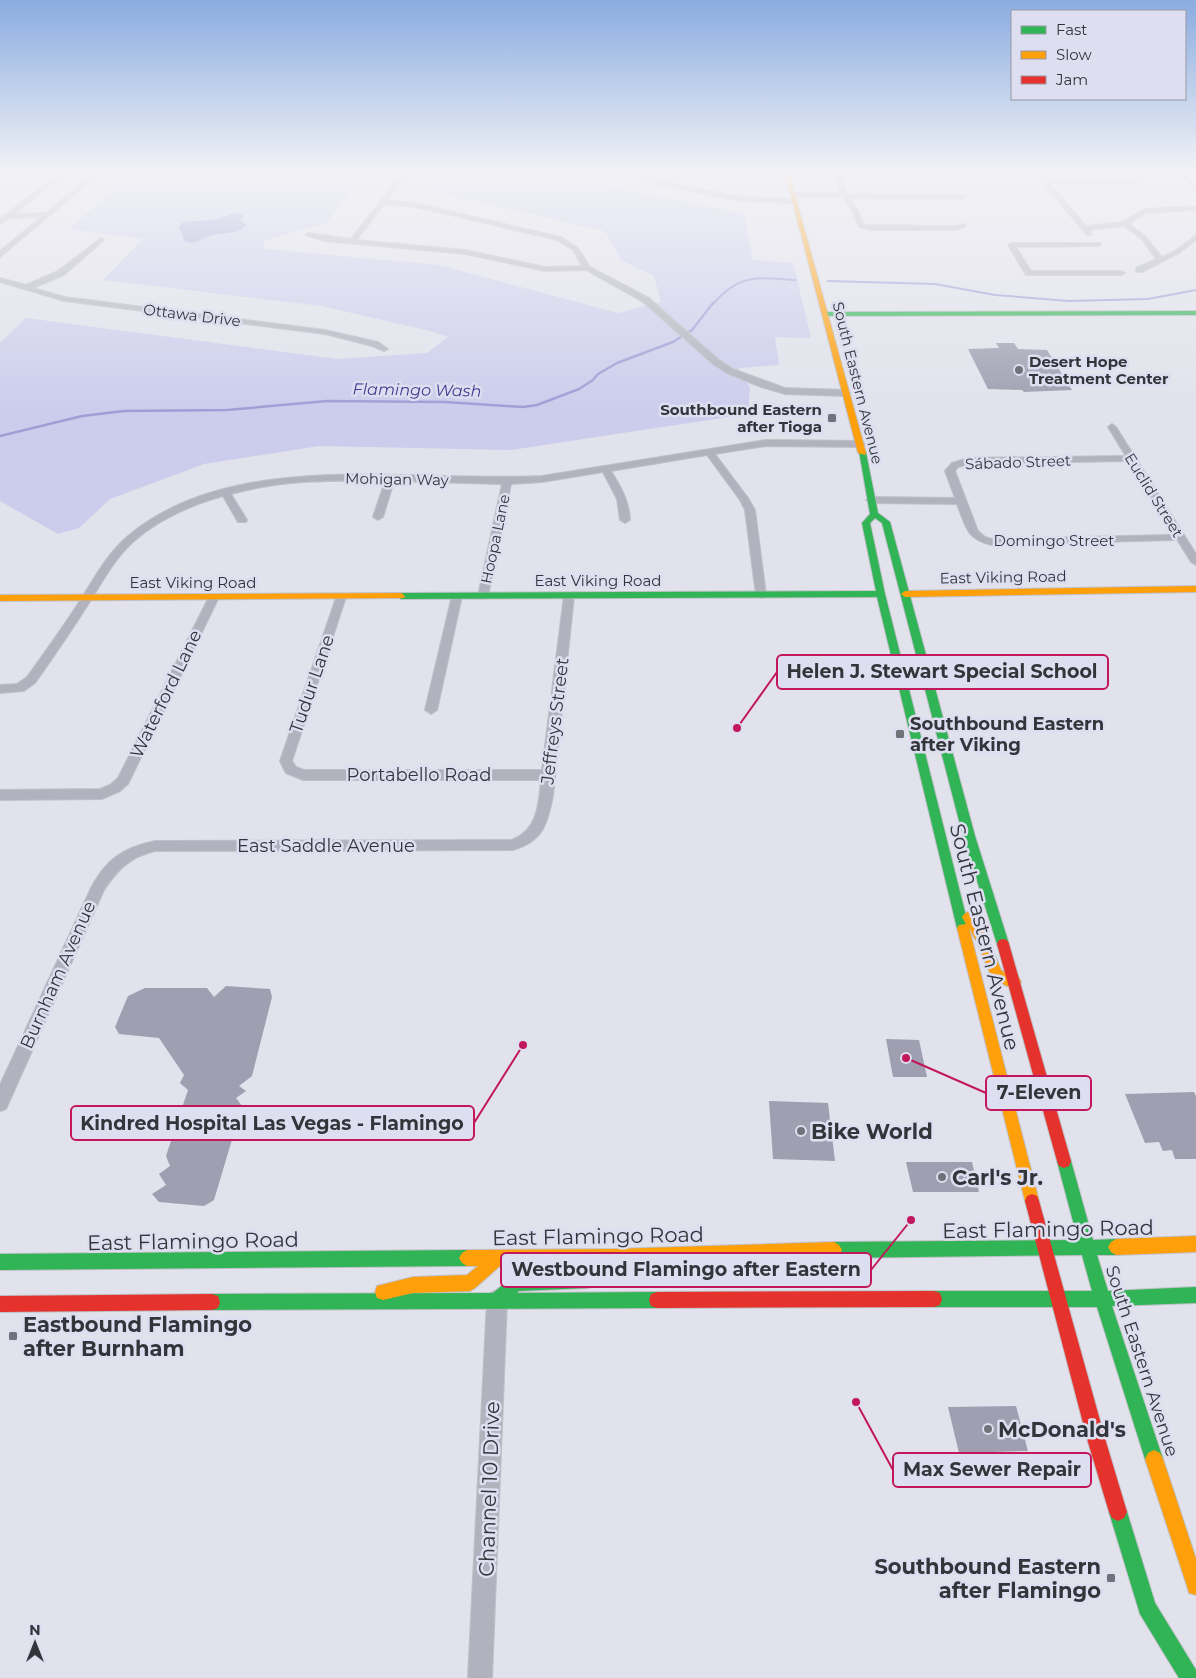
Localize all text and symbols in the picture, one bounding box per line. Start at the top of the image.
legend [1011,10,1186,100]
text: Fast [1056,20,1087,39]
text: Slow [1056,45,1092,64]
text: Jam [1055,70,1088,89]
street label: Ottawa Drive [142,300,242,330]
street label: South Eastern Avenue [829,300,887,466]
place label: Desert Hope Treatment Center [1029,352,1169,388]
marker: Desert Hope Treatment Center [1013,364,1025,376]
water label: Flamingo Wash [353,379,481,401]
place label: Southbound Eastern after Tioga [660,400,822,436]
marker: Southbound Eastern after Tioga [826,412,838,424]
street label: Euclid Street [1121,449,1187,541]
street label: Sábado Street [965,451,1071,473]
street label: Mohigan Way [345,469,450,489]
street label: Hoopa Lane [476,493,514,585]
street label: Domingo Street [994,531,1114,550]
street label: East Viking Road [939,566,1067,588]
street label: East Viking Road [535,571,661,590]
street label: East Viking Road [130,573,256,592]
street label: Waterford Lane [125,626,207,762]
street label: Tudur Lane [285,632,339,736]
callout: Helen J. Stewart Special School [777,655,1108,689]
street label: Jeffreys Street [536,656,574,787]
text: Helen J. Stewart Special School [786,660,1098,683]
place label: Southbound Eastern after Viking [910,713,1104,756]
marker: Southbound Eastern after Viking [894,728,906,740]
street label: Portabello Road [347,764,491,786]
street label: South Eastern Avenue [945,821,1025,1053]
street label: East Saddle Avenue [237,835,415,857]
street label: Burnham Avenue [16,898,101,1052]
callout: 7-Eleven [986,1076,1091,1110]
text: 7-Eleven [997,1081,1081,1104]
callout: Kindred Hospital Las Vegas - Flamingo [71,1106,474,1140]
text: Kindred Hospital Las Vegas - Flamingo [80,1112,464,1135]
place label: Bike World [811,1119,933,1144]
marker: Bike World [795,1125,807,1137]
place label: Carl's Jr. [952,1165,1043,1190]
marker: Carl's Jr. [936,1171,948,1183]
street label: East Flamingo Road [942,1215,1154,1243]
street label: East Flamingo Road [492,1222,704,1250]
street label: East Flamingo Road [87,1227,299,1255]
callout: Westbound Flamingo after Eastern [501,1253,871,1287]
text: Westbound Flamingo after Eastern [511,1258,861,1281]
street label: South Eastern Avenue [1101,1263,1183,1459]
place label: Eastbound Flamingo after Burnham [23,1312,252,1361]
marker: Eastbound Flamingo after Burnham [7,1330,19,1342]
street label: Channel 10 Drive [473,1401,505,1577]
place label: McDonald's [998,1417,1126,1442]
marker: McDonald's [982,1423,994,1435]
callout: Max Sewer Repair [893,1453,1091,1487]
text: Max Sewer Repair [903,1458,1081,1481]
place label: Southbound Eastern after Flamingo [874,1554,1101,1603]
marker: Southbound Eastern after Flamingo [1105,1572,1117,1584]
north arrow [10,1618,60,1668]
text: N [29,1621,41,1639]

